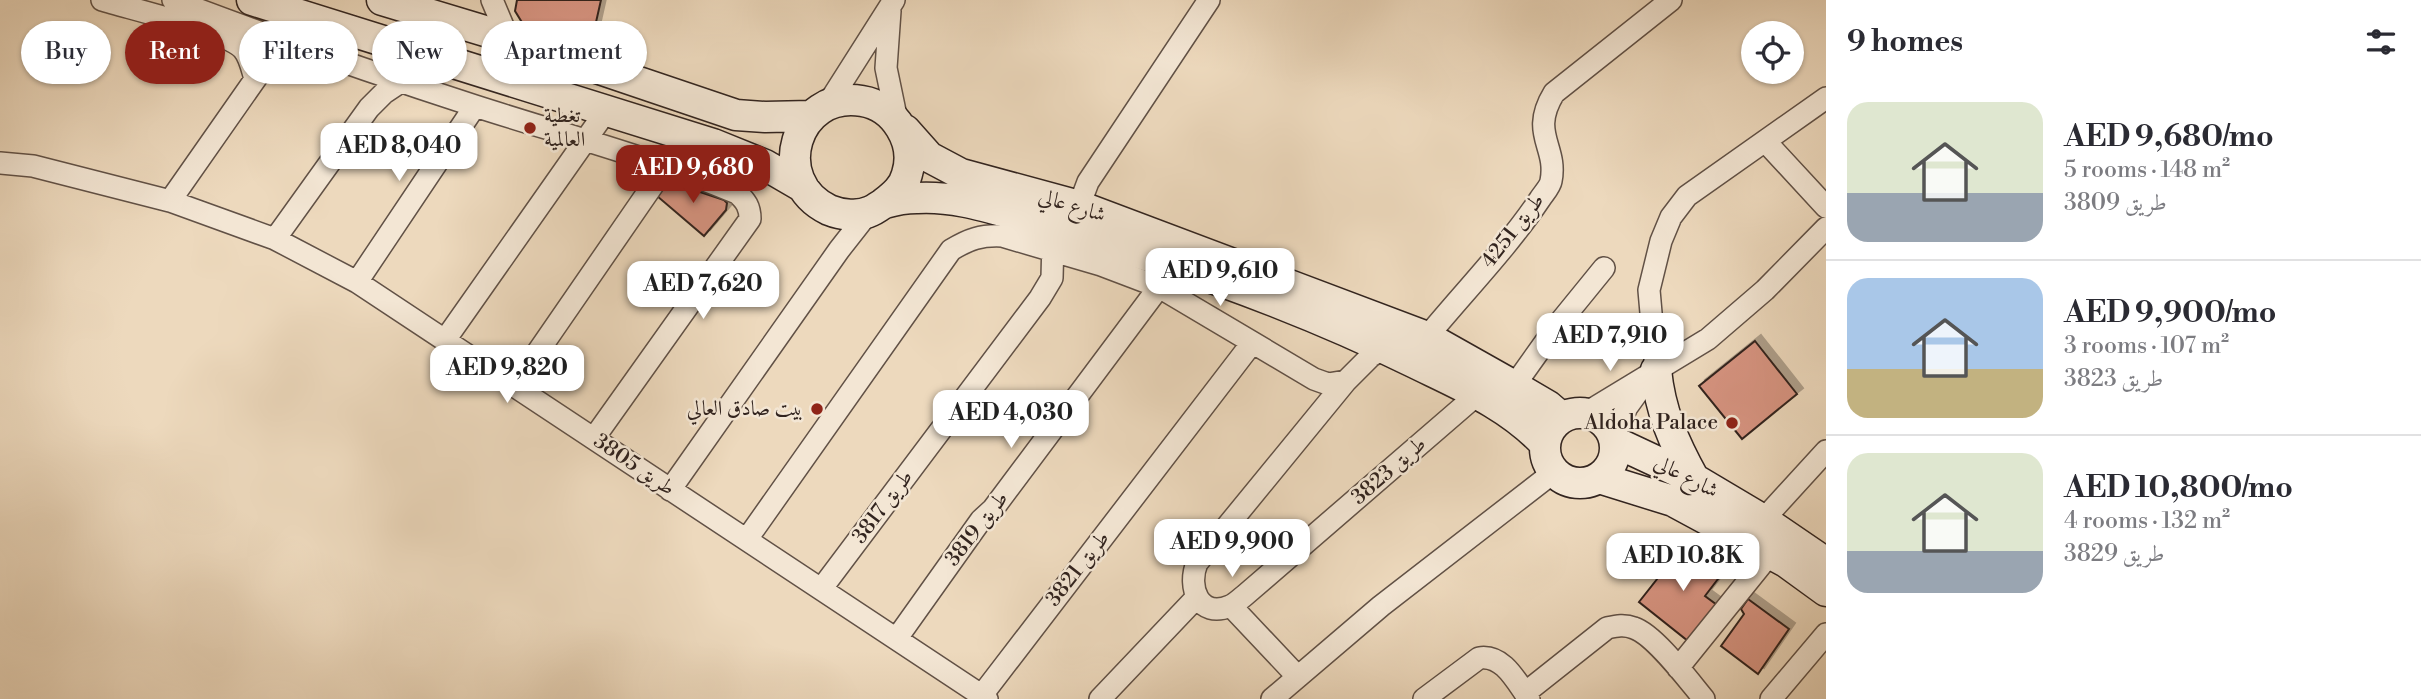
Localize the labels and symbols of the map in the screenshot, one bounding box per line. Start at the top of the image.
place label: تغطية العالمية [544,103,585,153]
marker: تغطية العالمية [522,120,538,136]
pin: AED 8,040 [319,124,479,183]
pin: AED 9,680 [613,146,773,205]
street label: شارع عالي [1034,184,1109,232]
street label: طريق 4251 [1476,188,1550,274]
pin: AED 9,610 [1140,248,1300,308]
pin: AED 7,620 [623,262,783,321]
pin: AED 7,910 [1530,314,1690,373]
pin: AED 9,820 [427,346,587,405]
pin: AED 4,030 [931,391,1091,450]
place label: بيت صادق العالي [687,396,803,425]
marker: بيت صادق العالي [809,401,825,417]
place label: Aldoha Palace [1583,410,1718,436]
marker: Aldoha Palace [1724,415,1740,431]
street label: طريق 3805 [588,428,680,502]
street label: طريق 3823 [1346,431,1432,511]
street label: شارع عالي [1648,450,1723,508]
street label: طريق 3817 [847,465,919,549]
street label: طريق 3819 [940,486,1014,572]
pin: AED 9,900 [1152,520,1312,579]
street label: طريق 3821 [1041,526,1115,612]
pin: AED 10.8K [1603,534,1763,593]

